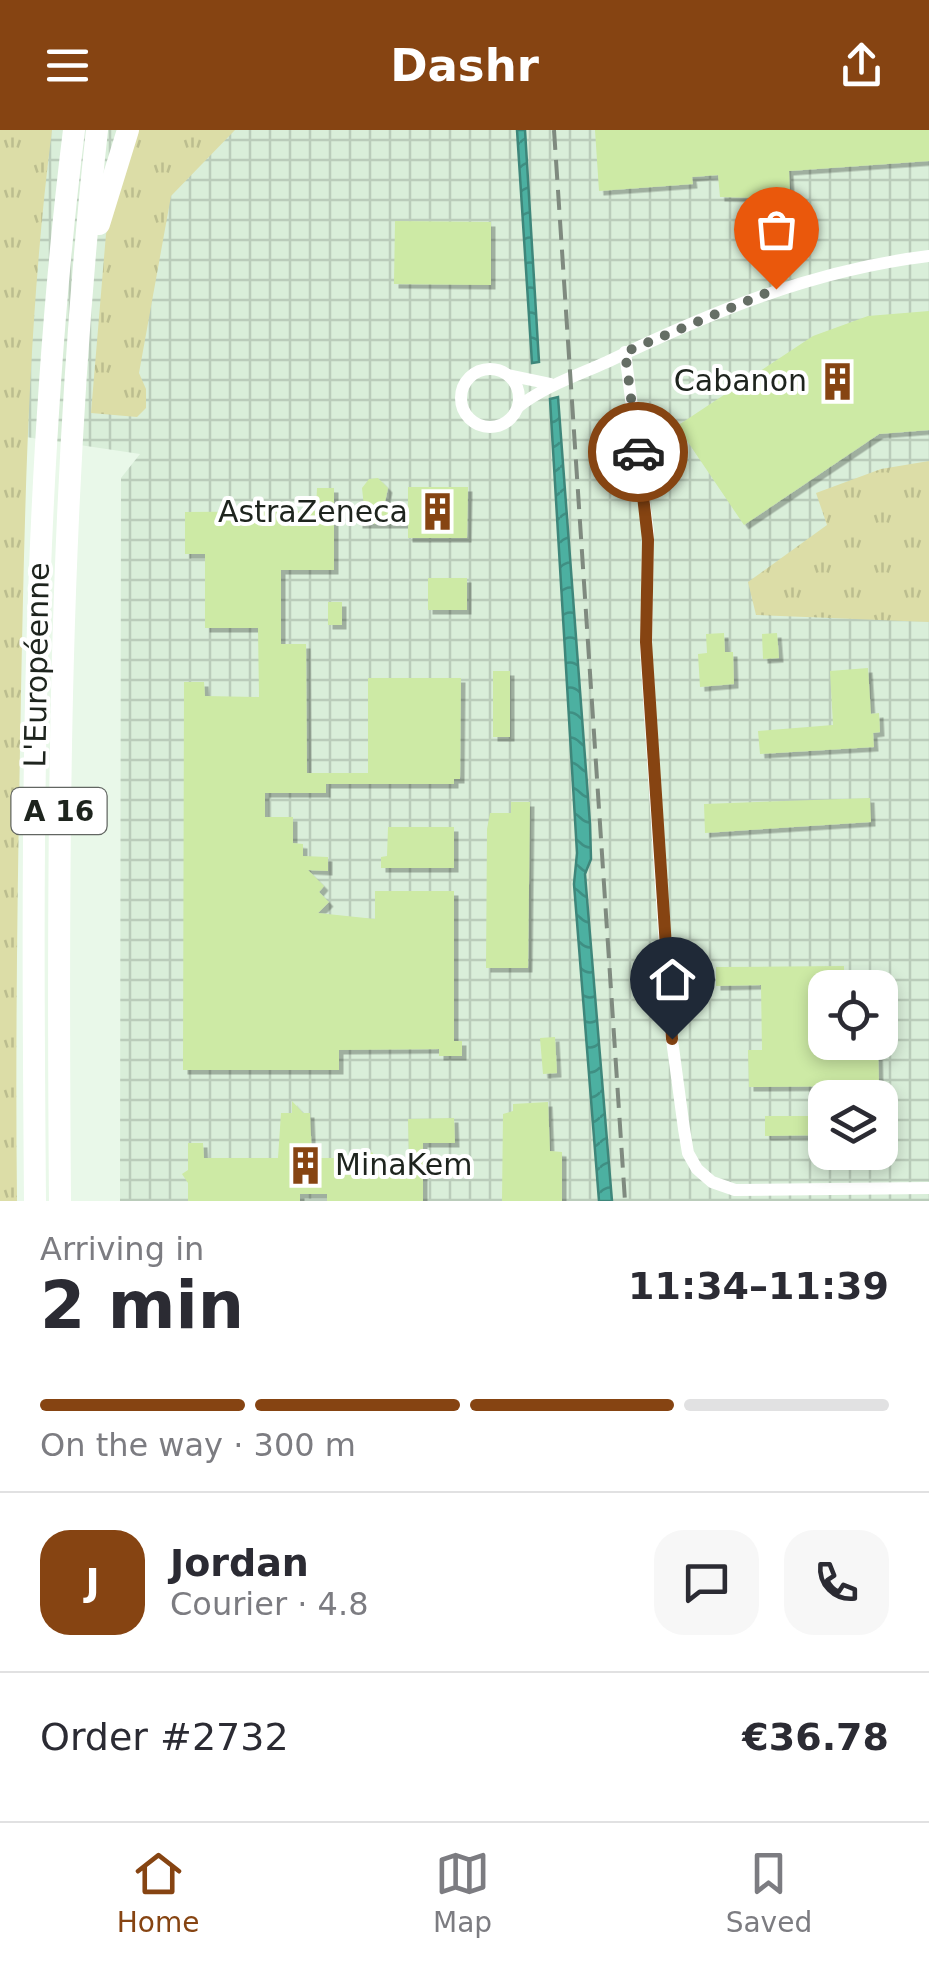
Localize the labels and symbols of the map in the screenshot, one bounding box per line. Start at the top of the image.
pin [734,187,819,290]
building icon: Cabanon [816,360,858,402]
place label: Cabanon [674,363,807,398]
courier [588,402,688,502]
building icon: AstraZeneca [417,491,459,533]
place label: AstraZeneca [218,494,408,529]
street label: L'Européenne [17,562,56,768]
road number: A 16 [12,788,106,834]
pin [630,937,715,1040]
building icon: MinaKem [284,1144,326,1186]
place label: MinaKem [335,1147,472,1182]

